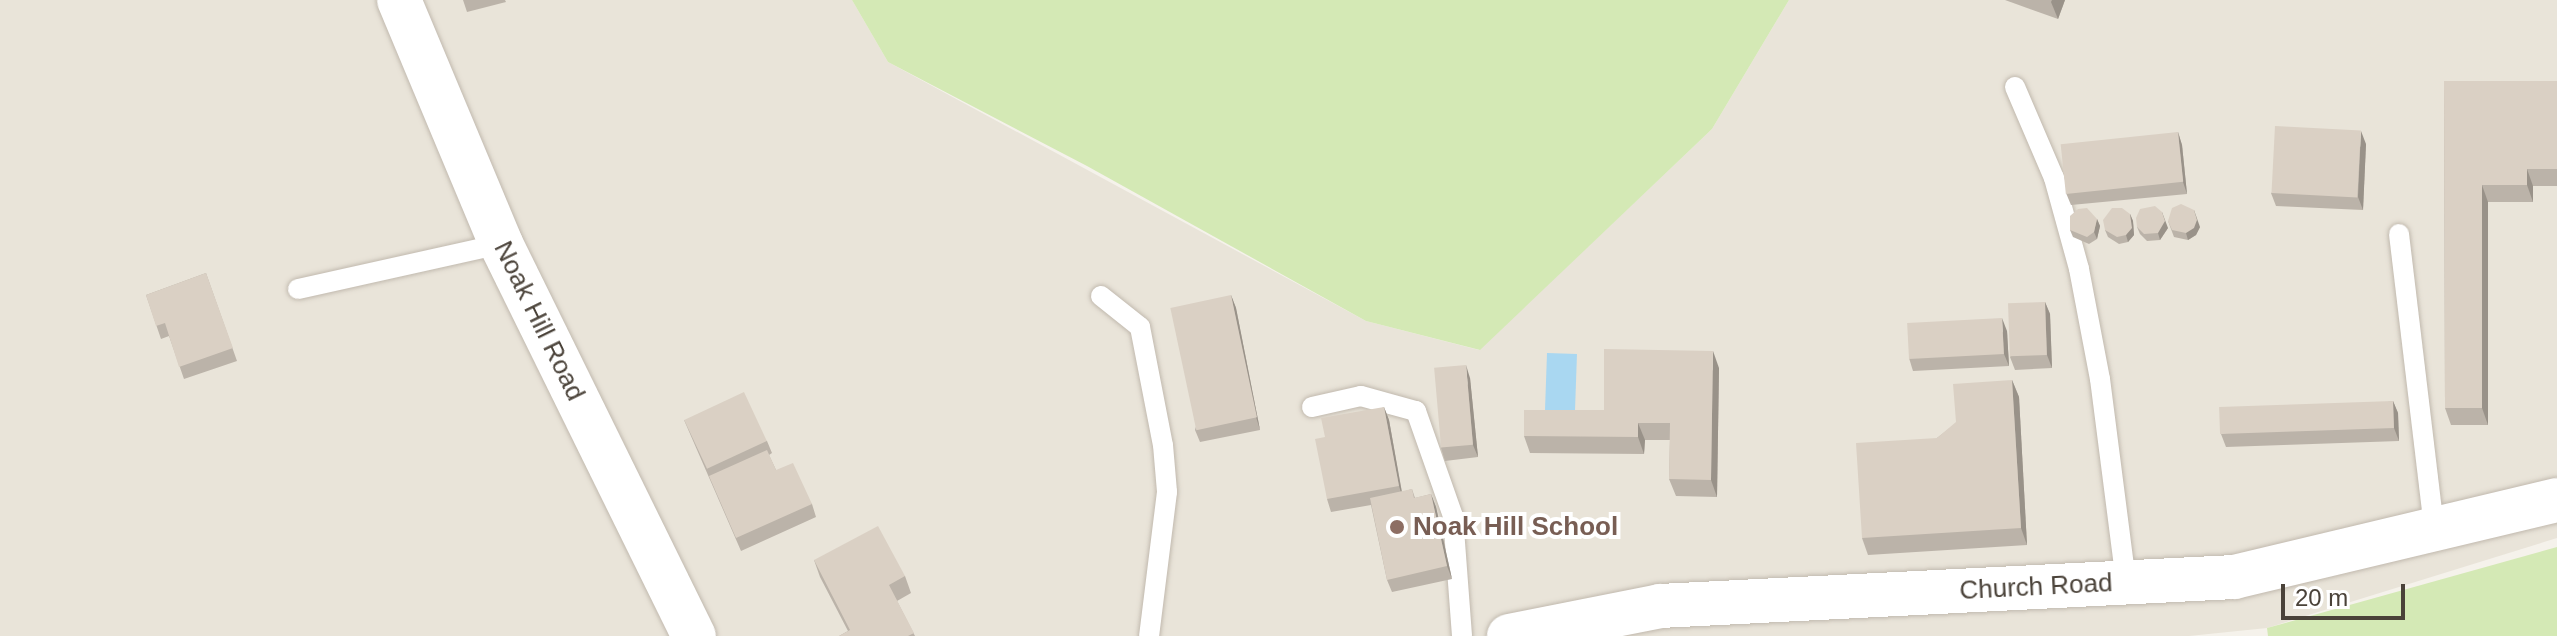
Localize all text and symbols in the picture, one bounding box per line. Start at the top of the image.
street label: Noak Hill Road [487,236,591,406]
place label: Noak Hill School [1413,511,1618,543]
marker: Noak Hill School [1388,518,1406,536]
street label: Church Road [1959,567,2113,607]
scale bar [2285,568,2409,618]
text: 20 m [2295,584,2348,611]

